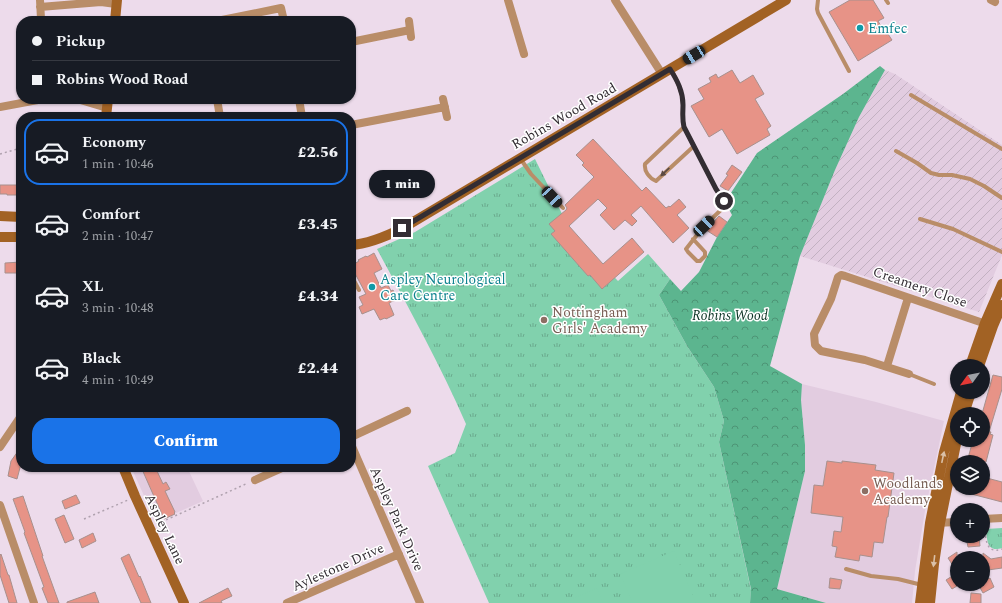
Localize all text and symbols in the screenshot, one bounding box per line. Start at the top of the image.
place label: Emfec [868,18,908,39]
marker: Emfec [855,23,865,33]
text: Pickup [56,30,105,53]
car [681,44,707,66]
text: Robins Wood Road [56,68,188,91]
street label: Robins Wood Road [508,77,621,155]
text: Economy [82,131,146,154]
icon: car [34,134,70,170]
text: £2.56 [298,141,338,164]
text: 1 min · 10:46 [82,154,154,174]
one-way arrow [660,168,670,177]
callout: 1 min [369,170,435,198]
text: 1 min [384,174,420,194]
car [539,184,565,210]
route start [715,192,733,210]
text: Comfort [82,203,140,226]
icon: car [34,206,70,242]
text: £3.45 [298,213,338,236]
car [691,213,717,239]
route end [393,219,411,237]
text: 2 min · 10:47 [82,226,154,246]
street label: Creamery Close [870,261,970,313]
place label: Aspley Neurological Care Centre [380,269,506,306]
text: XL [82,275,103,298]
icon: car [34,278,70,314]
marker: Aspley Neurological Care Centre [367,282,377,292]
text: £4.34 [298,285,338,308]
text: 3 min · 10:48 [82,298,154,318]
place label: Nottingham Girls' Academy [552,302,648,339]
park label: Robins Wood [692,305,768,326]
marker: Nottingham Girls' Academy [539,315,549,325]
text: Black [82,347,121,370]
icon: car [34,350,70,386]
text: £2.44 [298,357,338,380]
north arrow [950,359,990,399]
map controls [950,359,990,591]
text: 4 min · 10:49 [82,370,154,390]
button: locate [950,407,990,447]
button: Confirm [32,418,340,464]
one-way arrow [941,451,947,464]
button: layers [950,455,990,495]
street label: Aspley Park Drive [365,464,429,575]
place label: Woodlands Academy [873,473,943,510]
marker: Woodlands Academy [860,486,870,496]
street label: Aspley Lane [139,490,191,568]
button: + [950,503,990,543]
street label: Aylestone Drive [289,537,388,597]
button: − [950,551,990,591]
one-way arrow [931,555,937,567]

